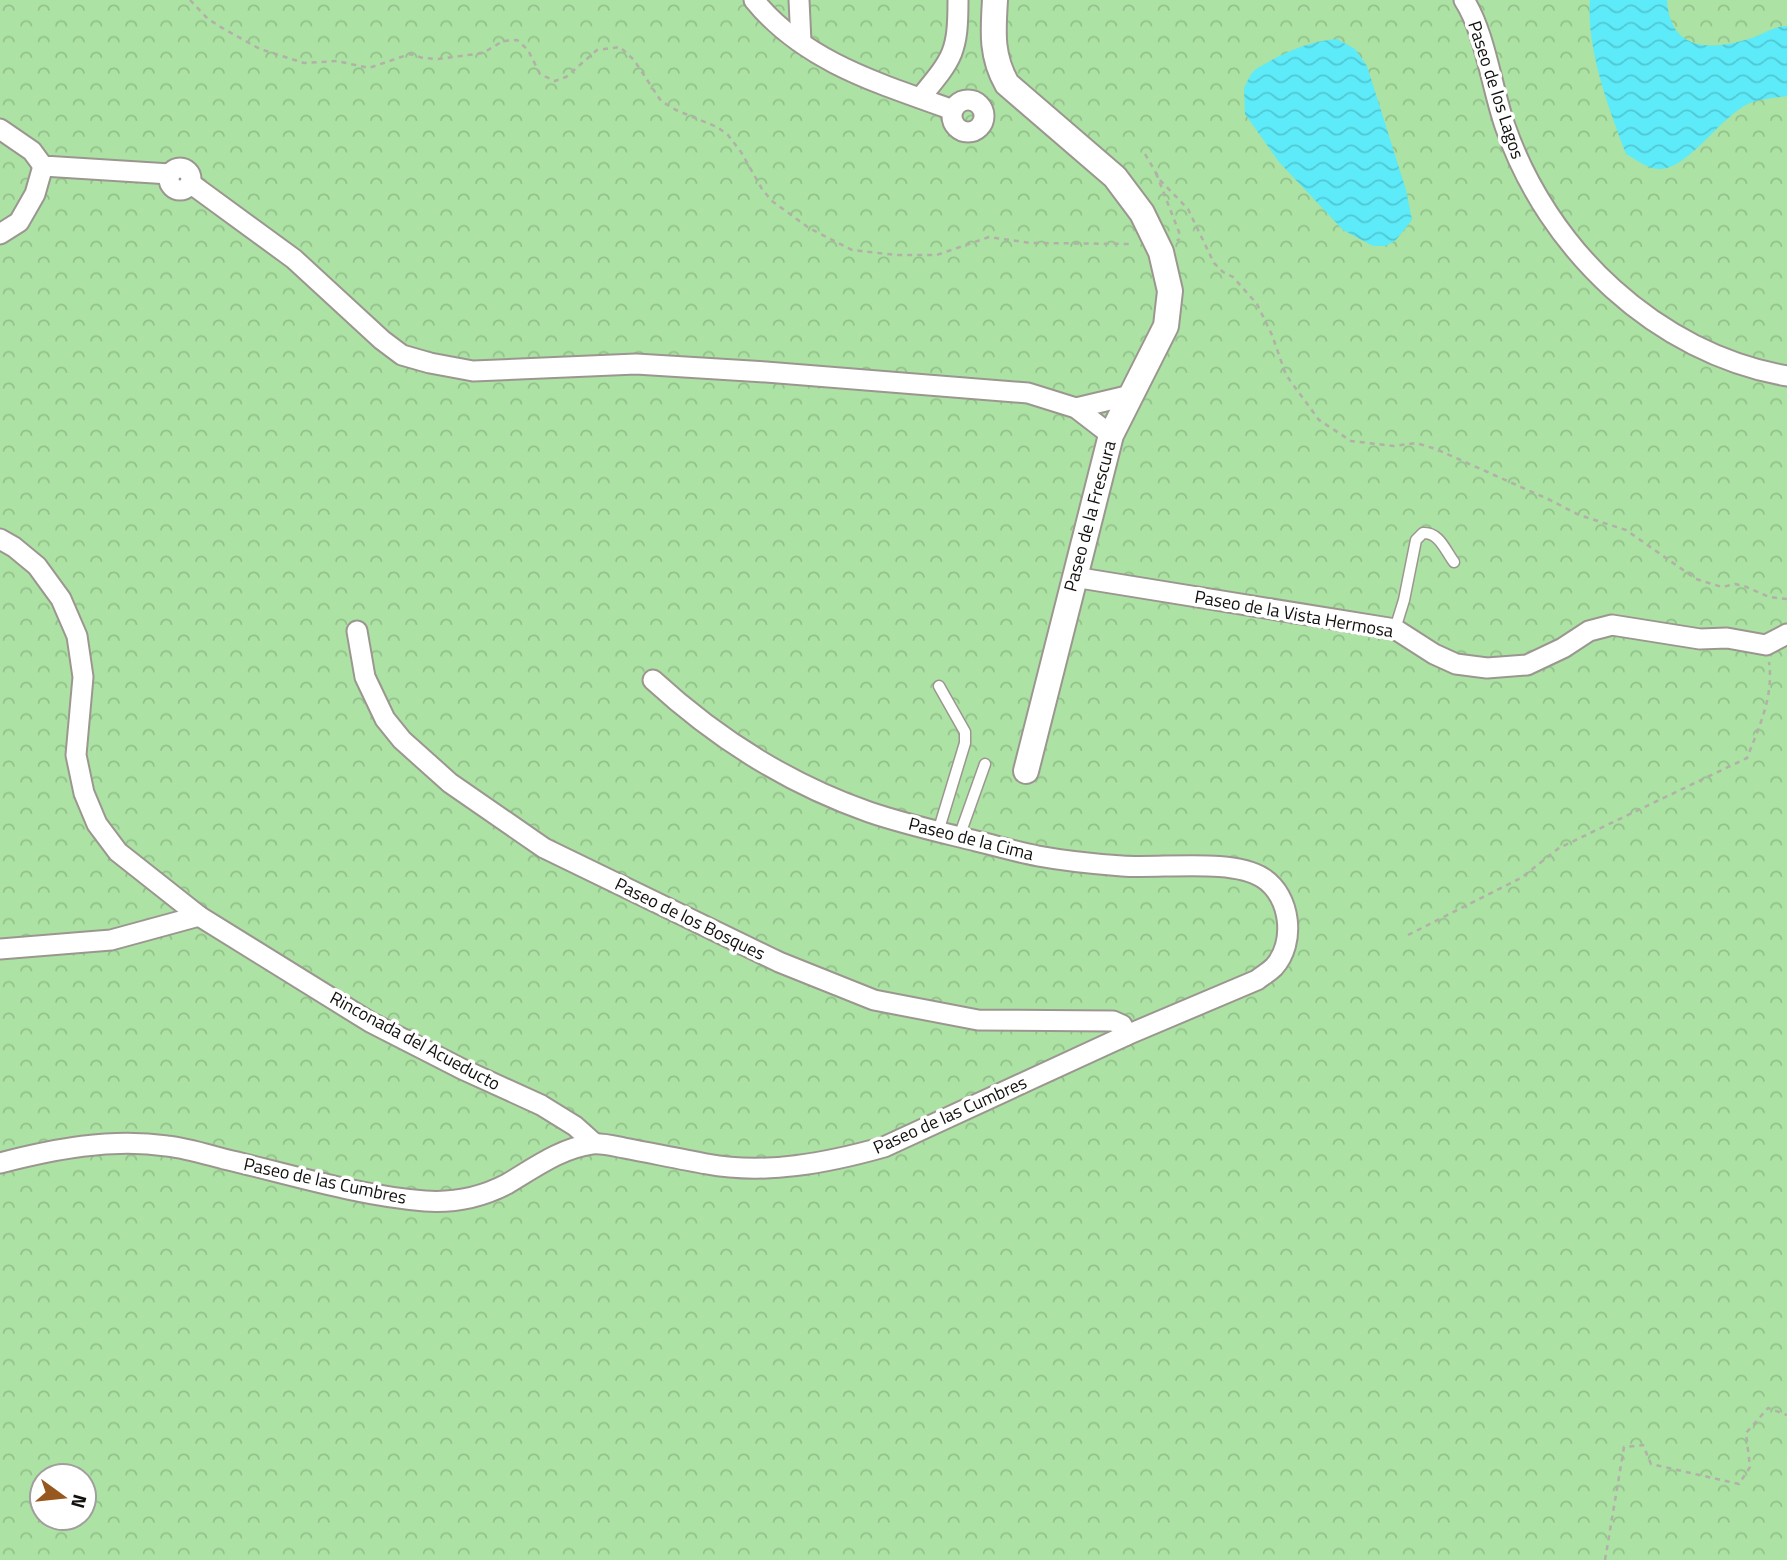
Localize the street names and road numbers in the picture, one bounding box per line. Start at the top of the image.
street label: Paseo de los Lagos [1461,17,1532,162]
street label: Paseo de la Frescura [1056,437,1123,594]
street label: Paseo de la Vista Hermosa [1192,583,1396,644]
street label: Paseo de la Cima [906,810,1037,867]
street label: Paseo de los Bosques [610,870,770,967]
street label: Rinconada del Acueducto [325,984,505,1097]
street label: Paseo de las Cumbres [869,1068,1031,1161]
street label: Paseo de las Cumbres [241,1150,409,1211]

